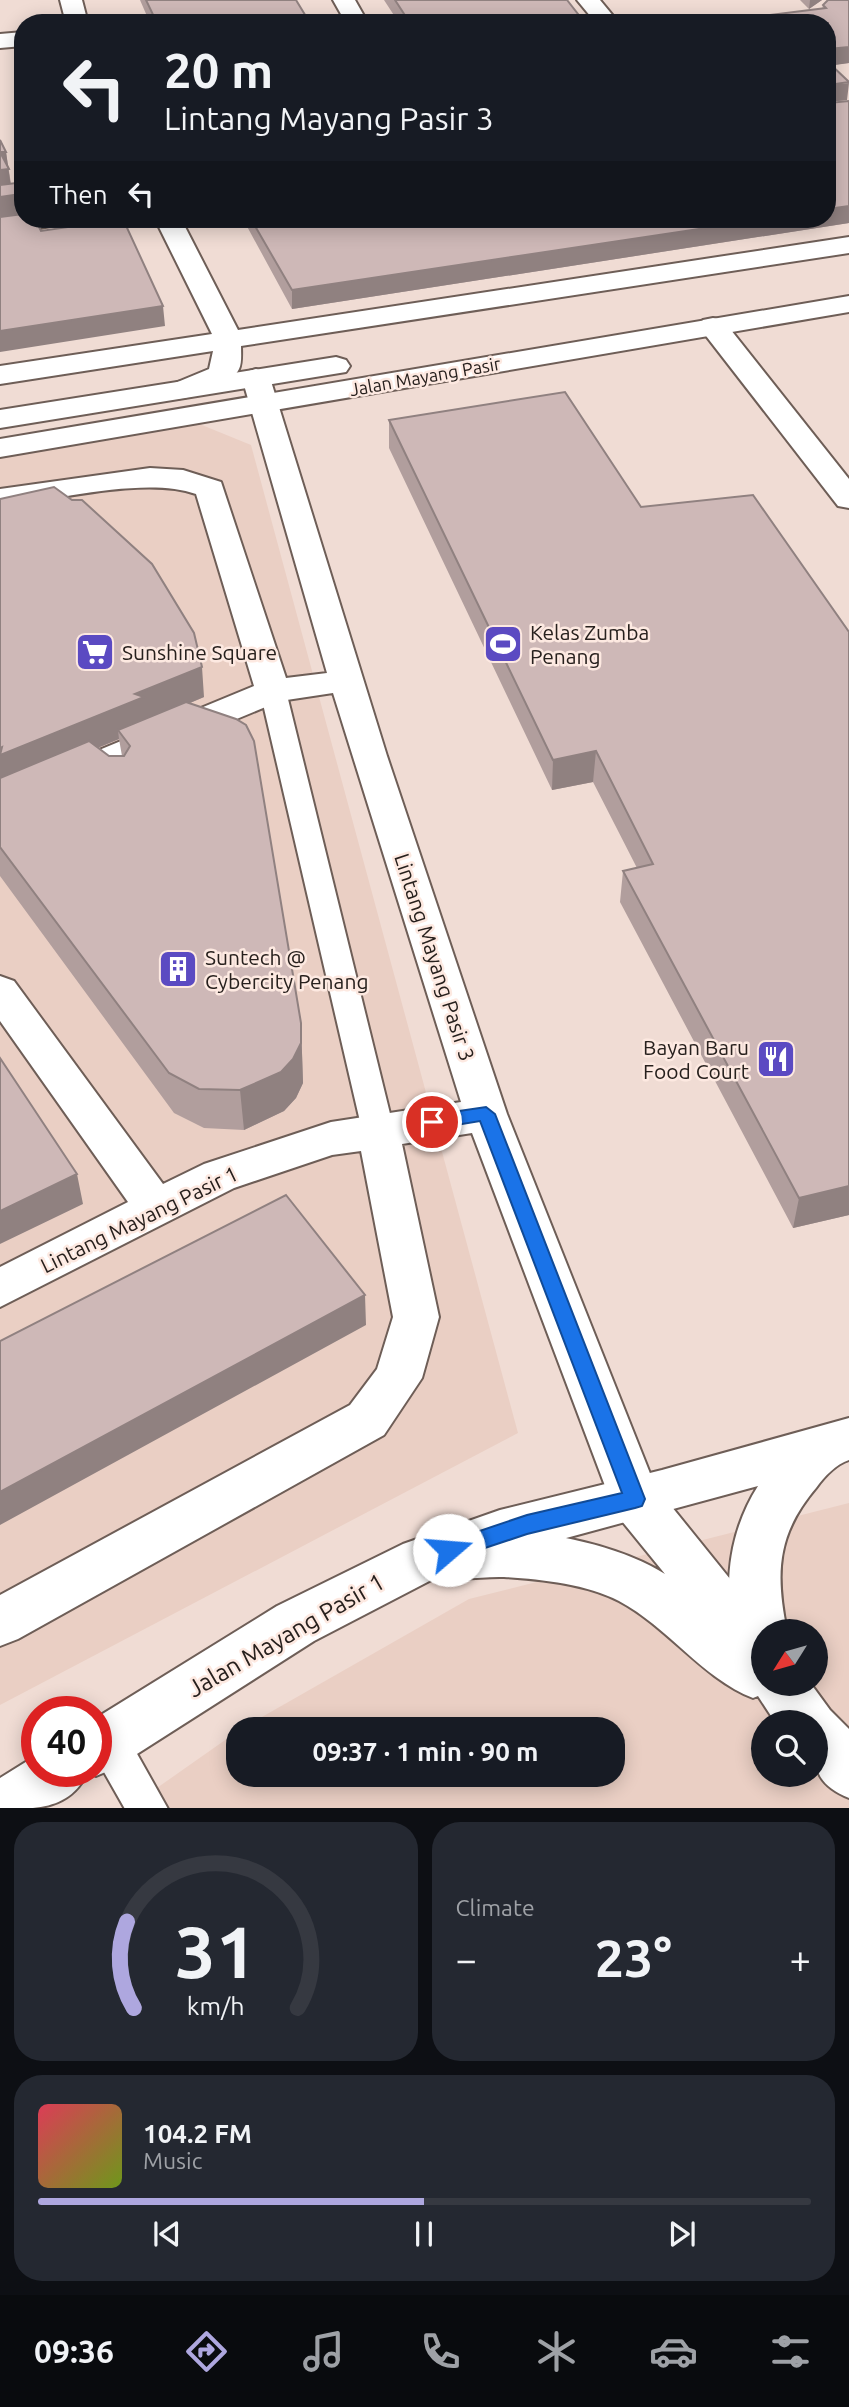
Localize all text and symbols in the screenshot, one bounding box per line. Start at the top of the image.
icon: left [49,42,140,133]
text: 20 m [164,42,273,97]
text: Lintang Mayang Pasir 3 [164,100,494,136]
icon: left [122,175,160,213]
text: Then [49,180,108,209]
street label: Jalan Mayang Pasir [348,353,502,399]
place label: Kelas Zumba Penang [530,620,649,668]
sports icon: Kelas Zumba Penang [482,623,524,665]
supermarket icon: Sunshine Square [74,631,116,673]
place label: Sunshine Square [122,640,277,664]
street label: Lintang Mayang Pasir 3 [390,850,480,1064]
place label: Suntech @ Cybercity Penang [205,945,368,993]
building icon: Suntech @ Cybercity Penang [157,948,199,990]
place label: Bayan Baru Food Court [643,1035,749,1083]
restaurant icon: Bayan Baru Food Court [755,1038,797,1080]
pin [402,1092,462,1152]
icon: arrive [413,1103,451,1141]
street label: Lintang Mayang Pasir 1 [36,1161,242,1277]
position arrow [412,1513,486,1587]
street label: Jalan Mayang Pasir 1 [183,1568,389,1702]
north arrow [751,1619,828,1696]
map controls [751,1619,828,1787]
speed limit sign: 40 [21,1696,112,1787]
button: search [751,1710,828,1787]
text: 09:37 · 1 min · 90 m [312,1737,539,1766]
text: Climate [456,1895,535,1920]
text: 31 [175,1910,257,1992]
text: 23° [595,1929,672,1987]
text: − [456,1938,477,1980]
text: + [790,1938,811,1980]
text: km/h [187,1991,245,2019]
text: 104.2 FM [143,2119,252,2148]
text: Music [143,2148,202,2173]
icon: previous [148,2215,186,2253]
icon: pause [405,2215,443,2253]
icon: next [663,2215,701,2253]
icon: directions [182,2327,231,2376]
icon: music [299,2327,348,2376]
icon: phone [416,2327,465,2376]
icon: climate [532,2327,581,2376]
icon: car [649,2327,698,2376]
icon: filters [766,2327,815,2376]
text: 09:36 [34,2333,114,2369]

